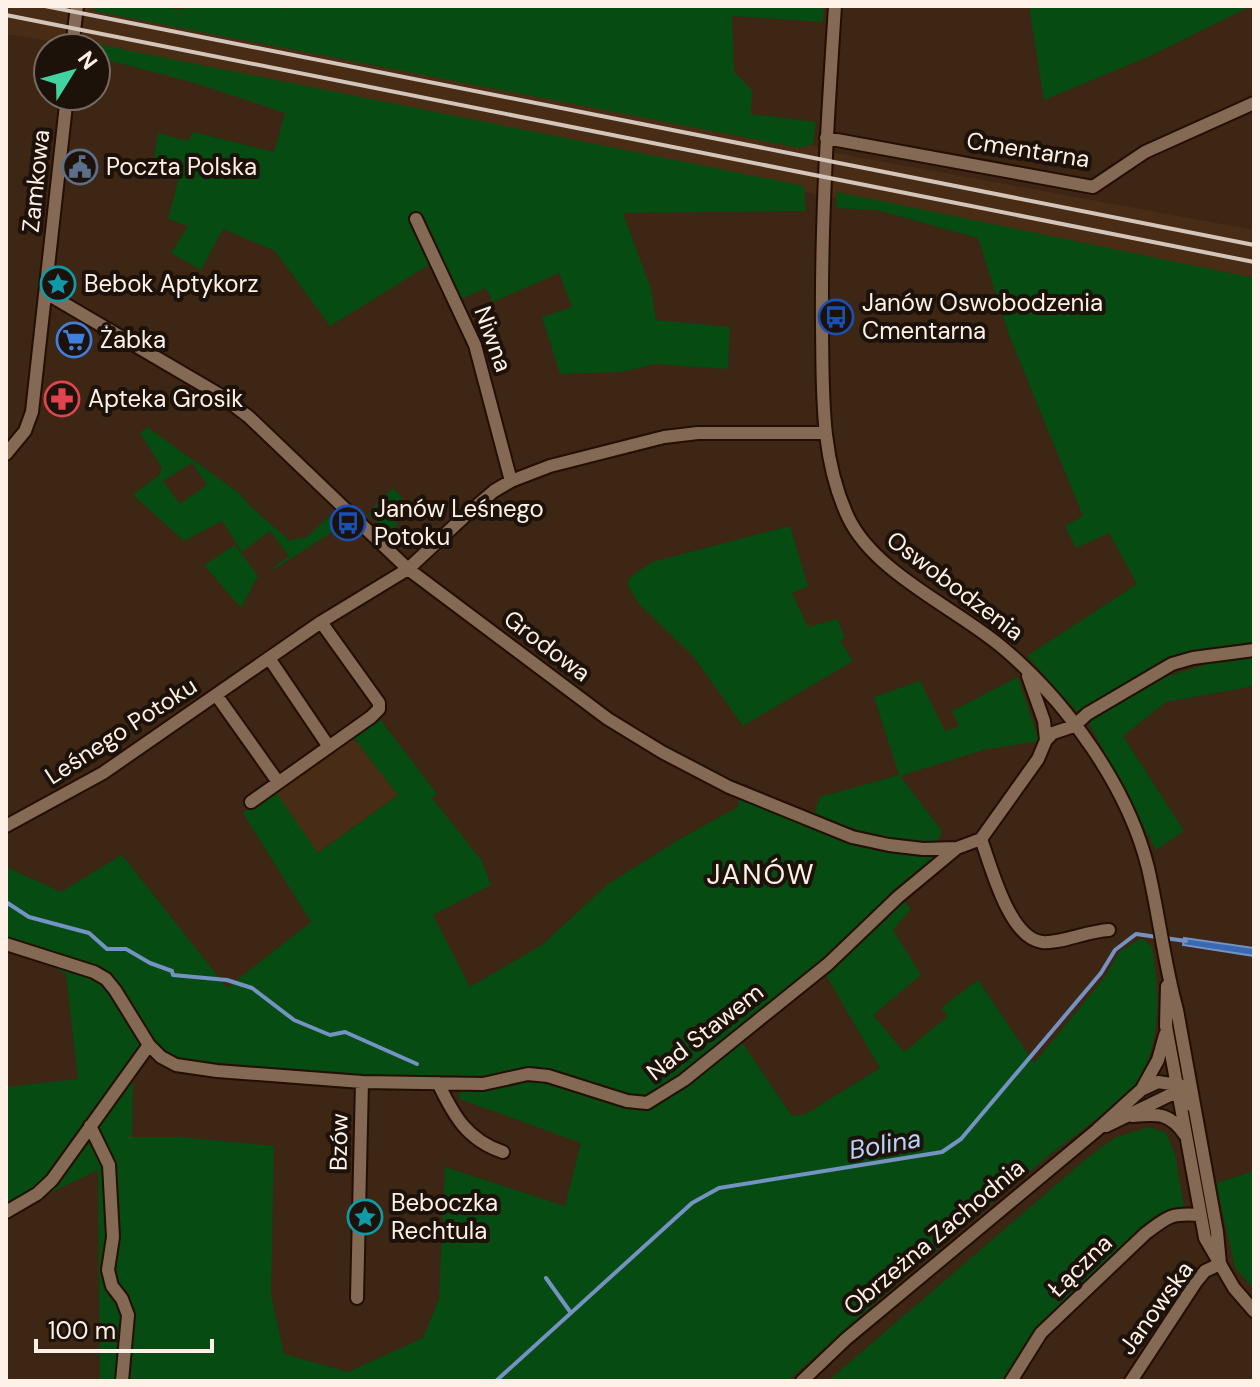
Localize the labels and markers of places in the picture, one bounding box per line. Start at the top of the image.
public building icon: Poczta Polska [61,148,99,186]
place label: Poczta Polska [106,151,257,182]
place icon: Bebok Aptykorz [39,265,77,303]
place label: Bebok Aptykorz [84,268,258,299]
place label: Janów Oswobodzenia Cmentarna [862,287,1103,346]
bus stop icon: Janów Oswobodzenia Cmentarna [817,298,855,336]
supermarket icon: Żabka [55,321,93,359]
place label: Żabka [100,324,166,355]
pharmacy icon: Apteka Grosik [43,380,81,418]
place label: Apteka Grosik [88,383,243,414]
place label: Janów Leśnego Potoku [374,493,544,552]
bus stop icon: Janów Leśnego Potoku [329,504,367,542]
place label: Beboczka Rechtula [391,1187,498,1246]
place icon: Beboczka Rechtula [346,1198,384,1236]

